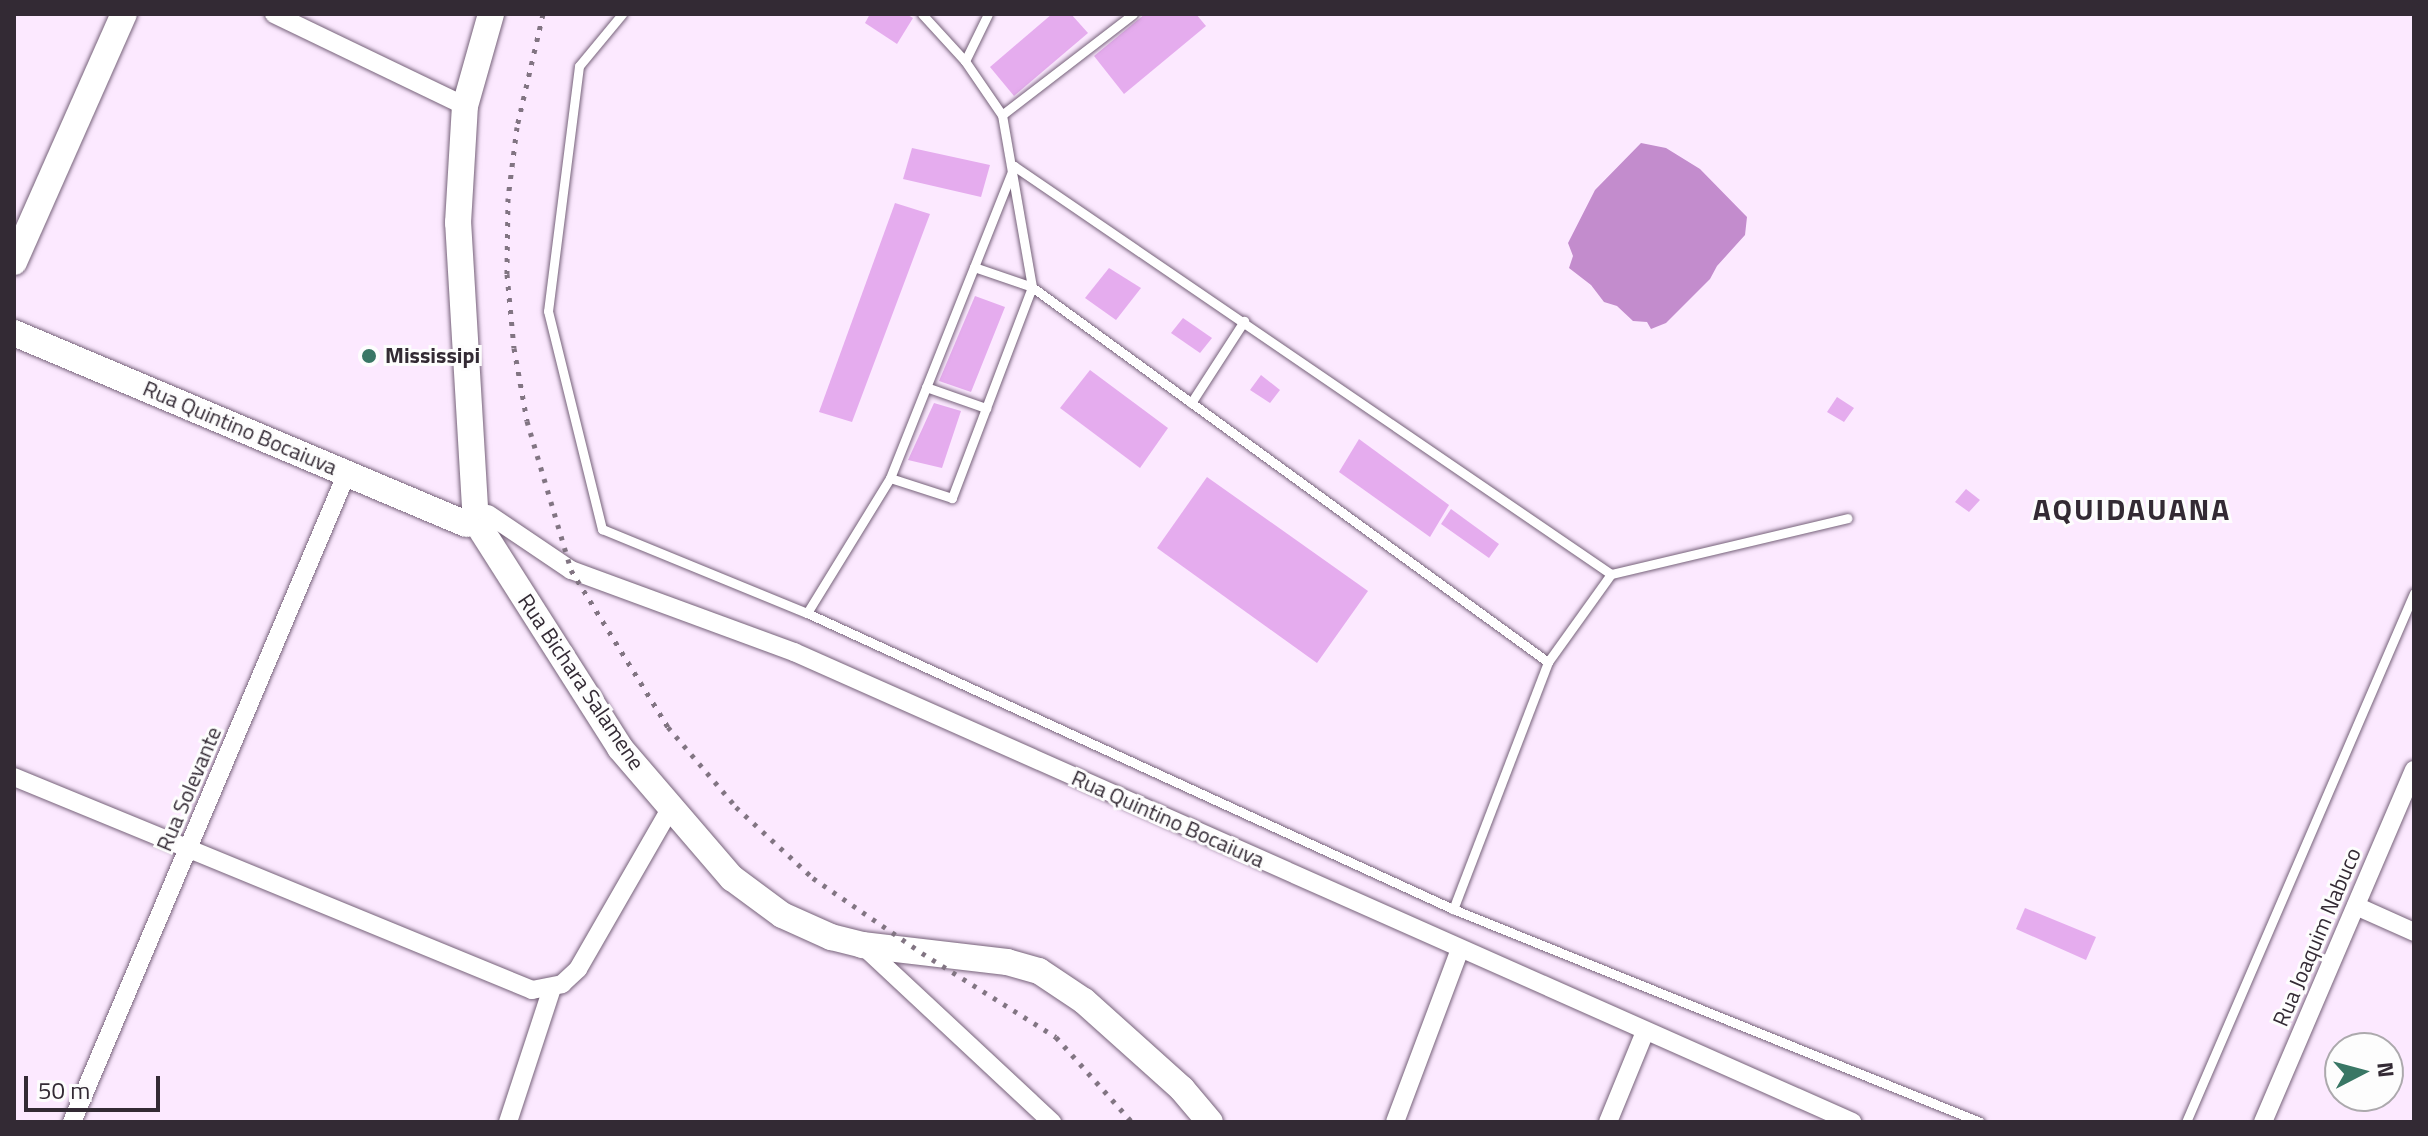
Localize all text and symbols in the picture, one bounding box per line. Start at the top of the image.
place label: Mississipi [385,343,480,369]
marker: Mississipi [360,347,378,365]
street label: Rua Quintino Bocaiuva [139,375,341,481]
district label: AQUIDAUANA [2033,491,2231,527]
street label: Rua Bichara Salamene [512,589,650,775]
street label: Rua Solevante [151,723,227,855]
street label: Rua Quintino Bocaiuva [1067,765,1269,873]
street label: Rua Joaquim Nabuco [2267,844,2367,1030]
north arrow [2324,1032,2404,1112]
scale bar [28,1060,164,1110]
text: N [2368,1060,2404,1079]
text: 50 m [38,1072,90,1108]

